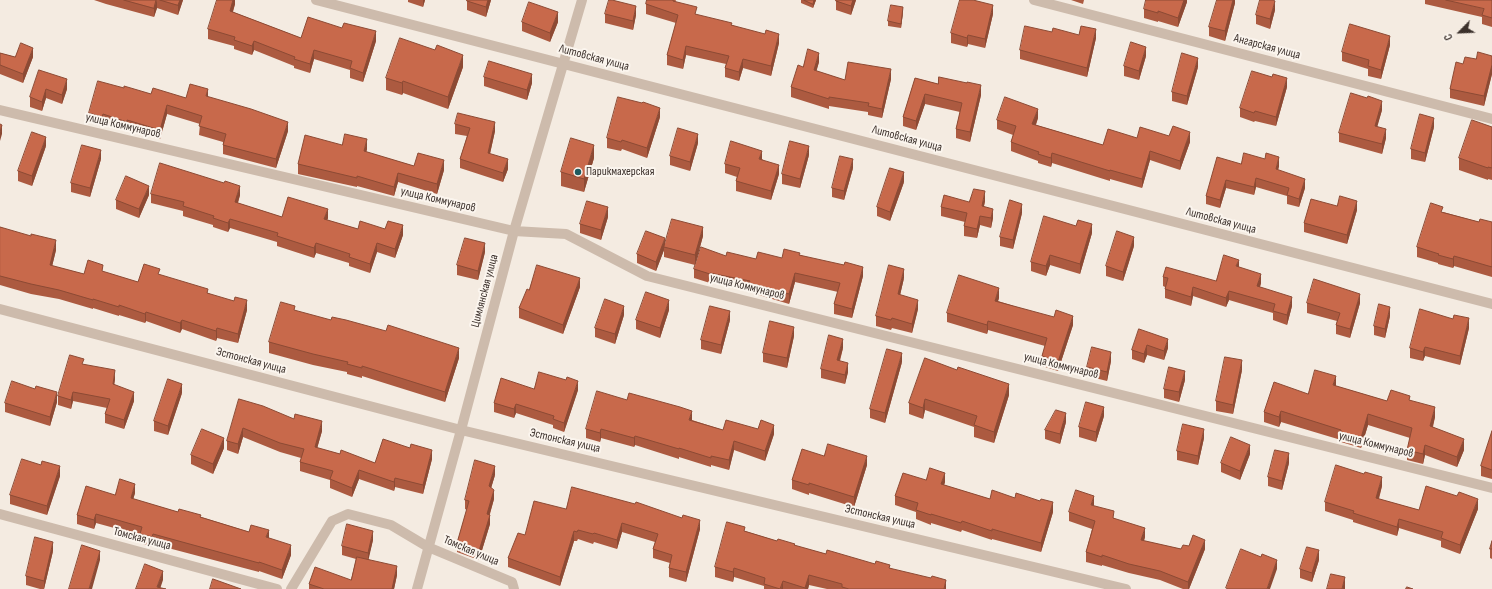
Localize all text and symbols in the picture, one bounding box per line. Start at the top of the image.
north arrow [1440,12,1480,52]
street label: Ангарская улица [1232,31,1302,63]
text: С [1441,32,1456,42]
street label: Литовская улица [558,42,630,74]
street label: улица Коммунаров [84,110,162,142]
street label: Литовская улица [871,123,943,155]
place label: Парикмахерская [586,165,654,179]
marker: Парикмахерская [573,167,583,177]
street label: улица Коммунаров [399,184,477,216]
street label: Литовская улица [1185,205,1257,237]
street label: Цимлянская улица [468,253,502,329]
street label: улица Коммунаров [708,271,786,303]
street label: Эстонская улица [214,345,288,377]
street label: улица Коммунаров [1022,350,1100,382]
street label: Эстонская улица [528,426,602,456]
street label: улица Коммунаров [1337,429,1415,461]
street label: Эстонская улица [843,502,917,532]
street label: Томская улица [112,524,172,554]
street label: Томская улица [441,533,501,569]

